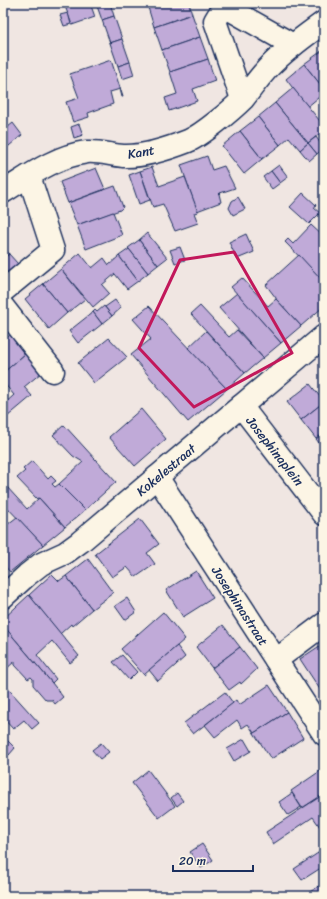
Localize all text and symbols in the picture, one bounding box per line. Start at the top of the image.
street label: Kant [126,138,157,166]
street label: Josephinaplein [239,410,310,491]
street label: Kokelestraat [131,437,202,502]
street label: Josephinastraat [205,561,275,651]
scale bar [173,847,253,873]
text: 20 m [179,850,206,872]

